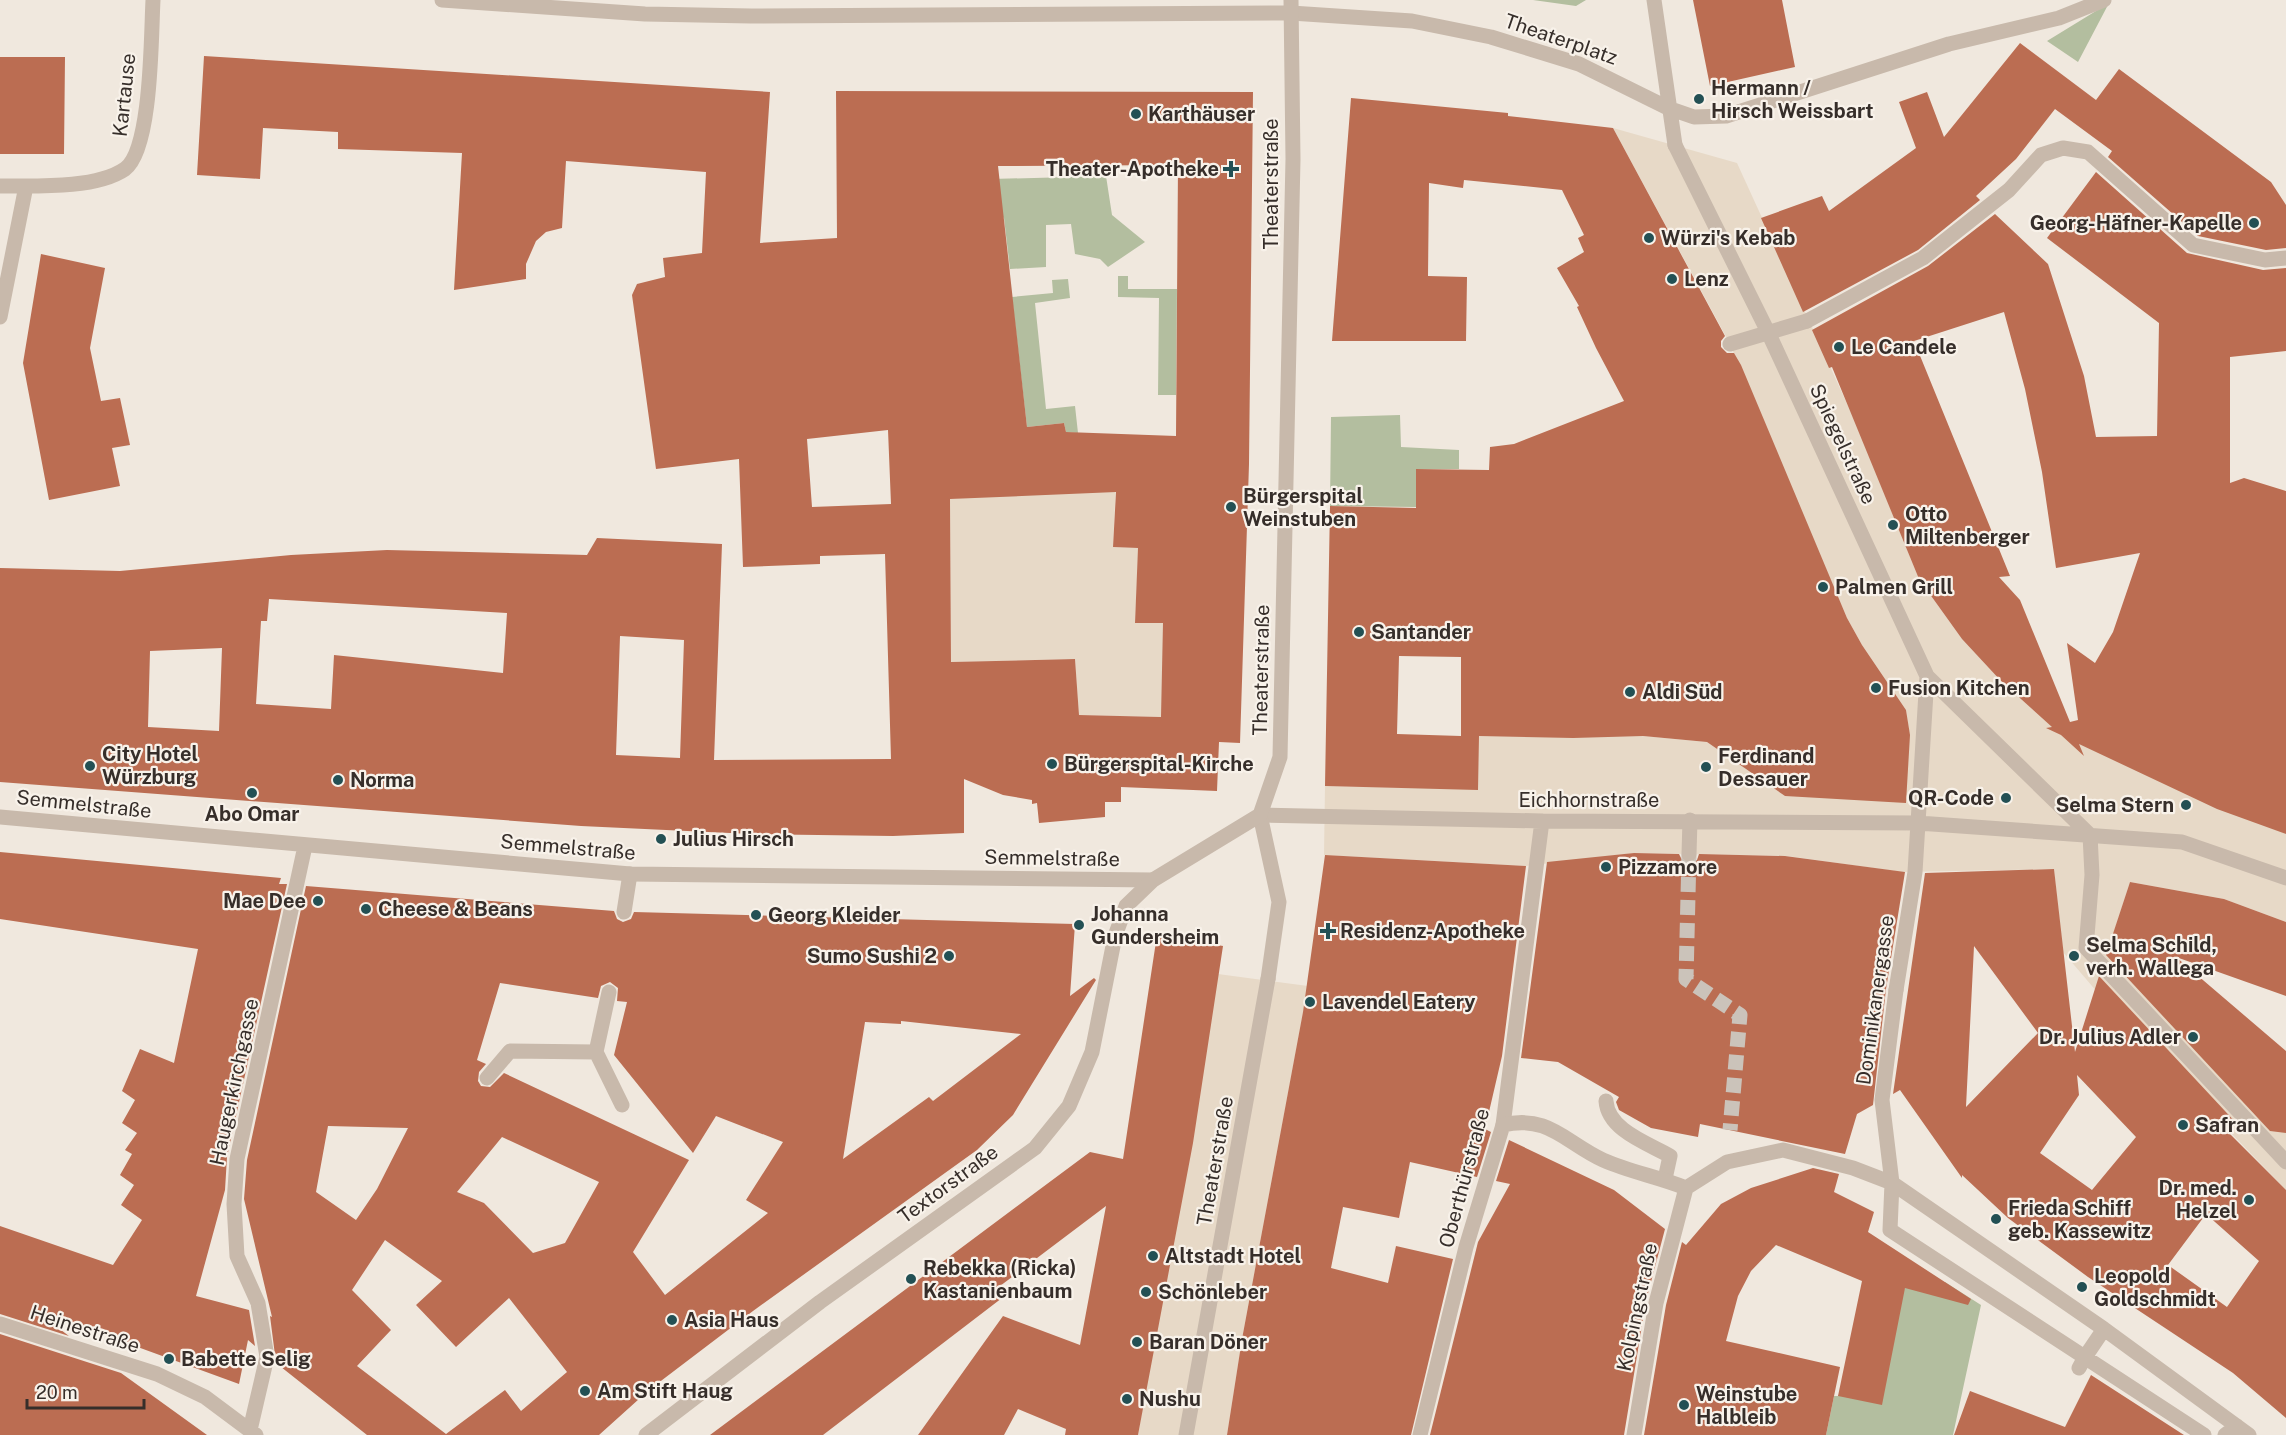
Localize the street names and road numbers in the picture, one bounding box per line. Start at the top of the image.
street label: Theaterplatz [1501,8,1621,70]
street label: Kartause [108,52,140,138]
street label: Theaterstraße [1259,118,1283,250]
street label: Spiegelstraße [1805,380,1881,508]
street label: Theaterstraße [1248,604,1274,736]
street label: Semmelstraße [15,785,153,823]
street label: Eichhornstraße [1519,788,1659,812]
street label: Semmelstraße [499,829,637,865]
street label: Semmelstraße [984,845,1120,871]
street label: Dominikanergasse [1851,914,1899,1086]
street label: Haugerkirchgasse [205,996,263,1168]
street label: Theaterstraße [1192,1094,1238,1228]
street label: Oberthürstraße [1434,1106,1494,1250]
street label: Textorstraße [893,1140,1003,1228]
street label: Kolpingstraße [1612,1241,1662,1373]
street label: Heinestraße [27,1300,143,1358]

